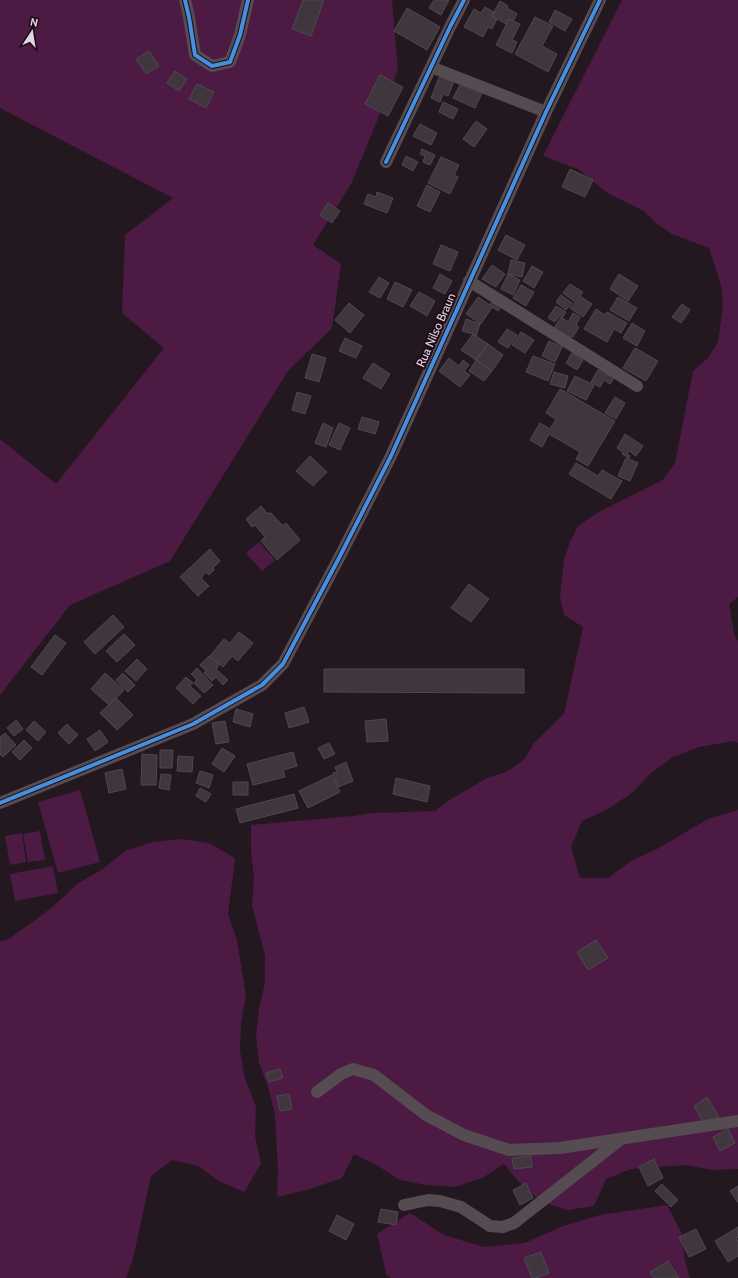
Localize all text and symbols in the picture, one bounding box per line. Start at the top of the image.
north arrow [12,12,52,52]
text: N [29,15,39,30]
street label: Rua Nilso Braun [413,290,459,369]

